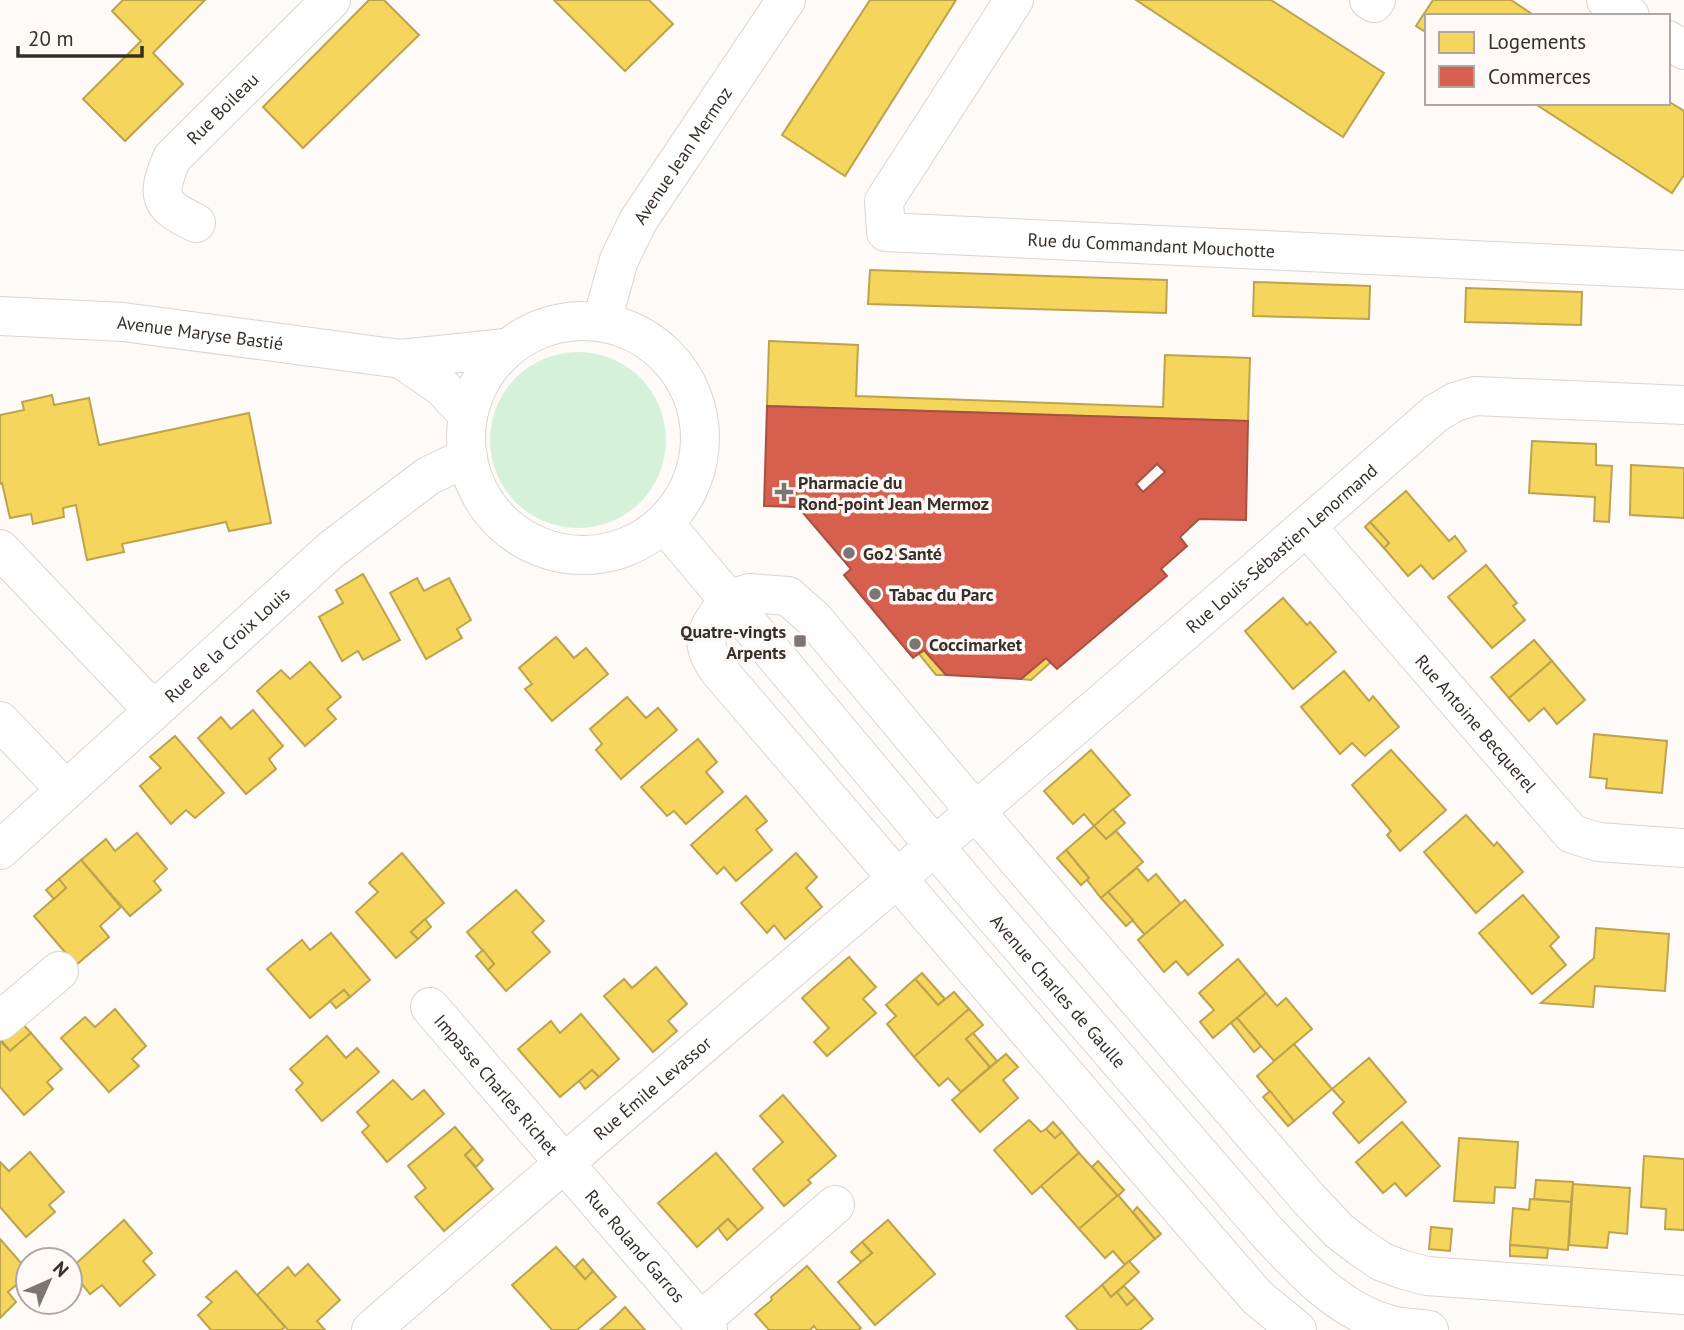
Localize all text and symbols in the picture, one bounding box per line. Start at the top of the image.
scale bar [18,14,142,58]
legend [1425,14,1670,105]
text: 20 m [28,25,74,52]
text: Logements [1488,28,1586,55]
text: Commerces [1488,63,1591,90]
street label: Rue Boileau [181,68,263,149]
street label: Avenue Jean Mermoz [628,82,736,228]
street label: Rue du Commandant Mouchotte [1027,227,1275,262]
street label: Avenue Maryse Bastié [117,310,285,355]
street label: Rue Louis-Sébastien Lenormand [1181,459,1382,638]
place label: Pharmacie du Rond-point Jean Mermoz [798,471,989,515]
marker: Pharmacie du Rond-point Jean Mermoz [776,484,792,500]
place label: Go2 Santé [863,542,942,565]
marker: Go2 Santé [841,545,857,561]
street label: Rue de la Croix Louis [159,582,294,707]
place label: Tabac du Parc [889,583,994,606]
marker: Tabac du Parc [867,586,883,602]
place label: Quatre-vingts Arpents [680,620,786,664]
marker: Quatre-vingts Arpents [792,633,808,649]
place label: Coccimarket [929,633,1023,656]
marker: Coccimarket [907,636,923,652]
street label: Rue Antoine Becquerel [1411,649,1542,797]
street label: Avenue Charles de Gaulle [986,909,1131,1072]
street label: Impasse Charles Richet [430,1009,563,1159]
street label: Rue Émile Levassor [588,1031,716,1145]
street label: Rue Roland Garros [581,1185,690,1307]
north arrow [14,1246,84,1316]
text: N [48,1256,74,1282]

